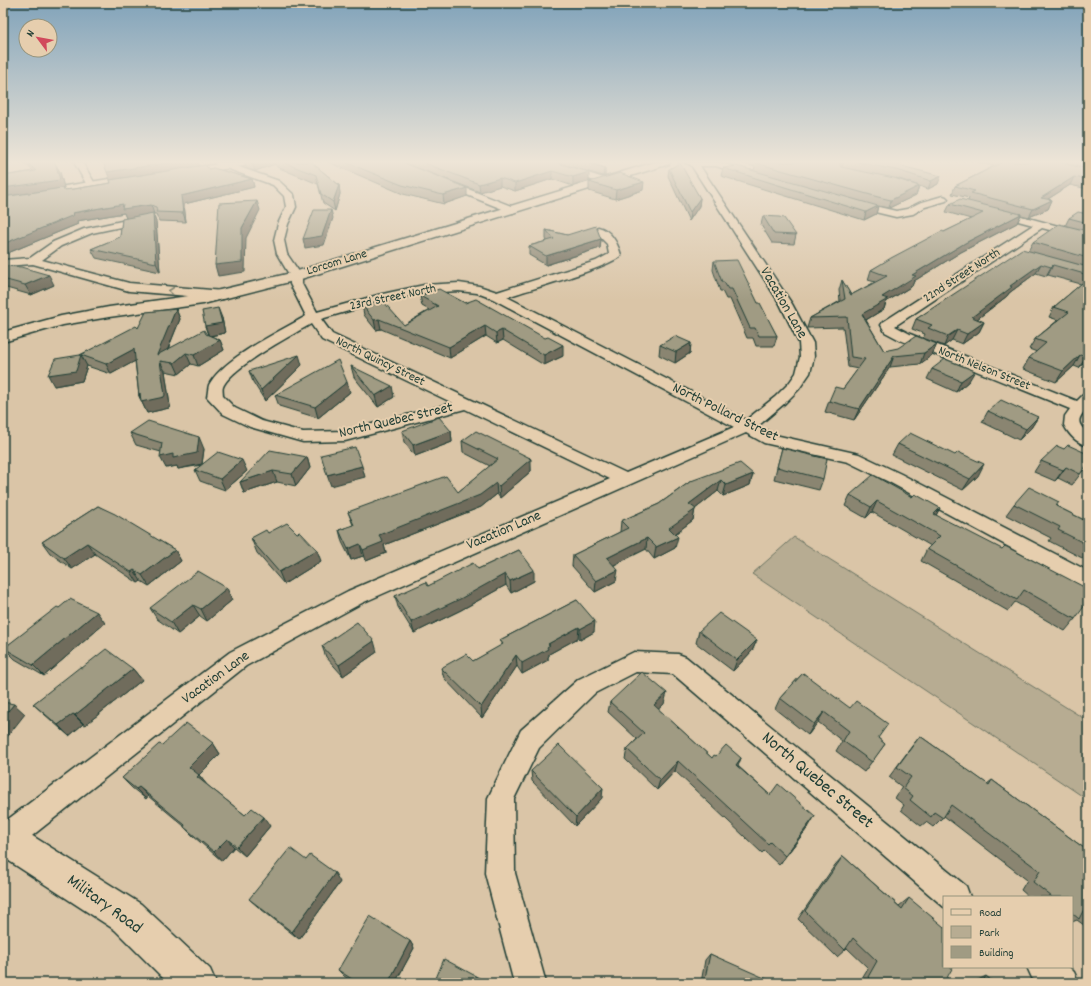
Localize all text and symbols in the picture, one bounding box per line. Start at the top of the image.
north arrow [18,18,58,58]
text: N [23,27,40,40]
street label: 22nd Street North [920,244,1004,308]
street label: Lorcom Lane [305,245,370,281]
street label: Vacation Lane [754,263,813,343]
street label: 23rd Street North [348,280,438,316]
one-way arrow [168,287,174,296]
street label: North Quincy Street [332,332,428,392]
street label: North Nelson Street [935,342,1033,396]
street label: North Pollard Street [668,378,782,448]
street label: North Quebec Street [337,397,456,445]
street label: Vacation Lane [463,505,545,557]
street label: Vacation Lane [177,646,255,710]
street label: North Quebec Street [756,727,879,836]
street label: Military Road [61,869,147,941]
legend [943,896,1073,968]
text: Road [979,905,1001,922]
text: Park [979,925,1000,942]
text: Building [979,945,1014,962]

